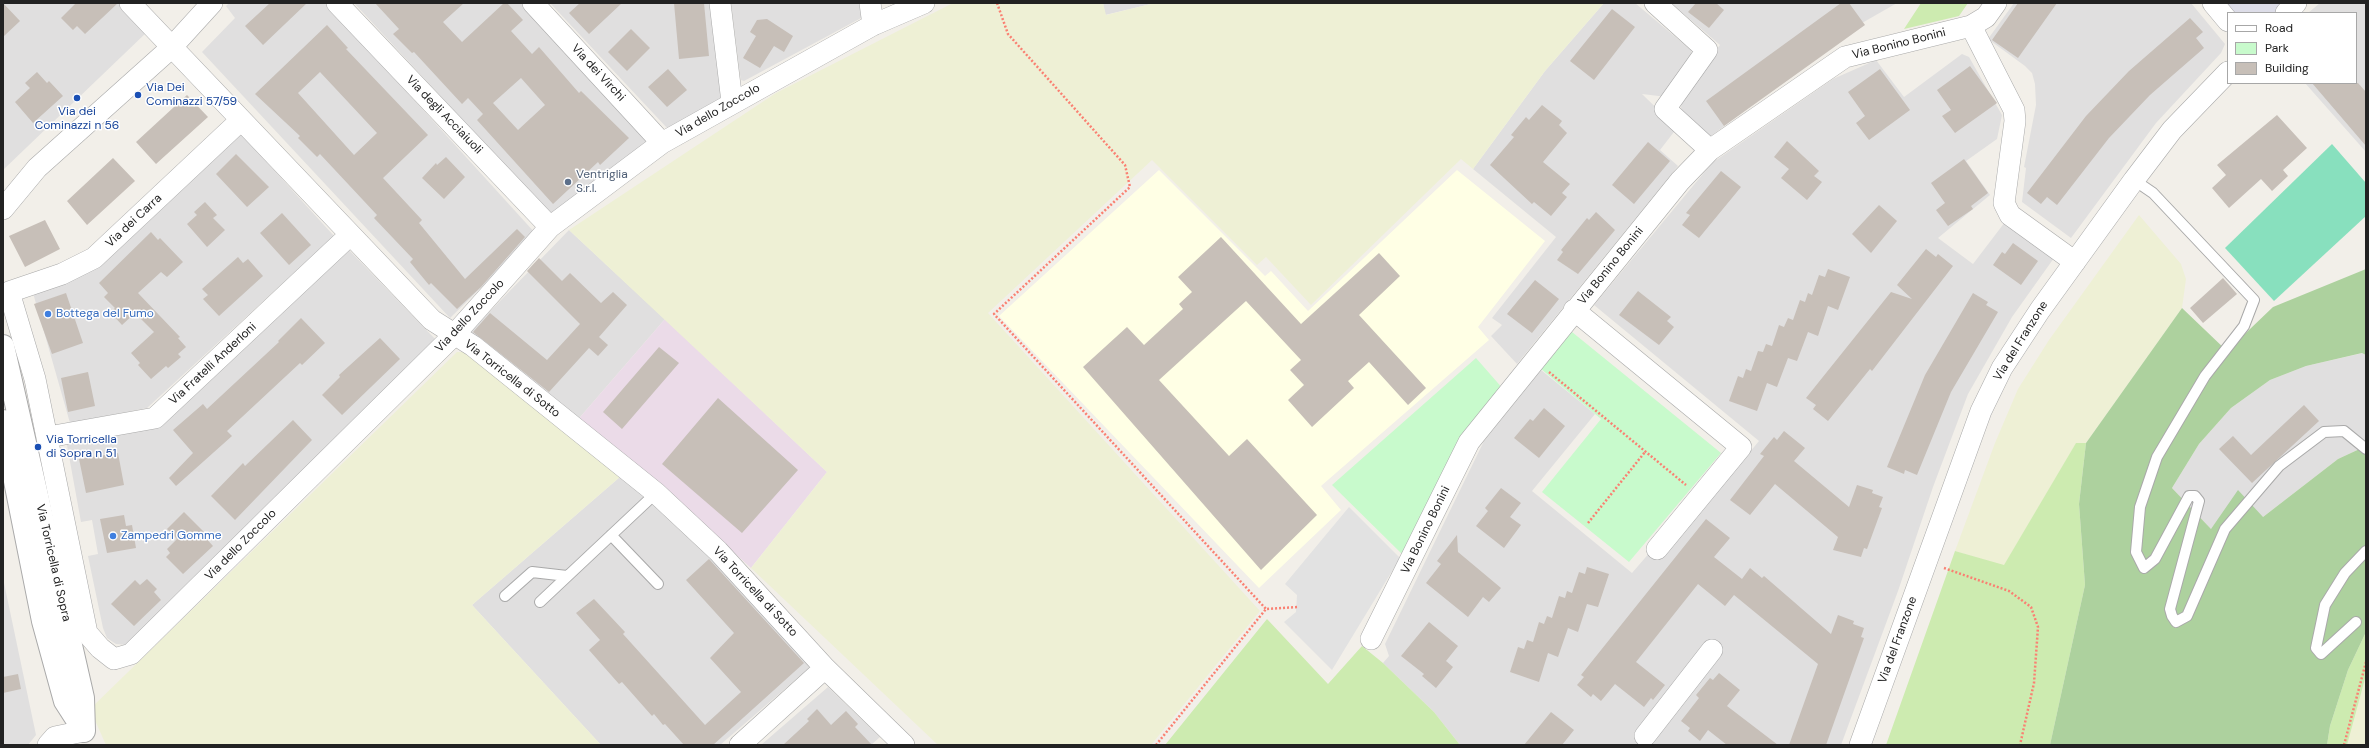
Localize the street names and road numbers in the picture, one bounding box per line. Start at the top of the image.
street label: Via Bonino Bonini [1851,25,1947,63]
street label: Via dei Virchi [568,41,628,105]
street label: Via degli Acciaiuoli [403,73,485,157]
street label: Via dello Zoccolo [673,81,763,141]
street label: Via dei Carra [103,191,165,251]
street label: Via Bonino Bonini [1575,224,1647,308]
street label: Via dello Zoccolo [432,276,508,356]
street label: Via del Franzone [1991,298,2051,384]
street label: Via Fratelli Anderloni [166,320,260,408]
street label: Via Torricella di Sotto [461,337,563,421]
street label: Via Bonino Bonini [1399,484,1453,576]
street label: Via Torricella di Sopra [32,503,74,623]
street label: Via dello Zoccolo [202,506,280,584]
street label: Via Torricella di Sotto [710,544,800,640]
street label: Via del Franzone [1876,595,1920,685]

